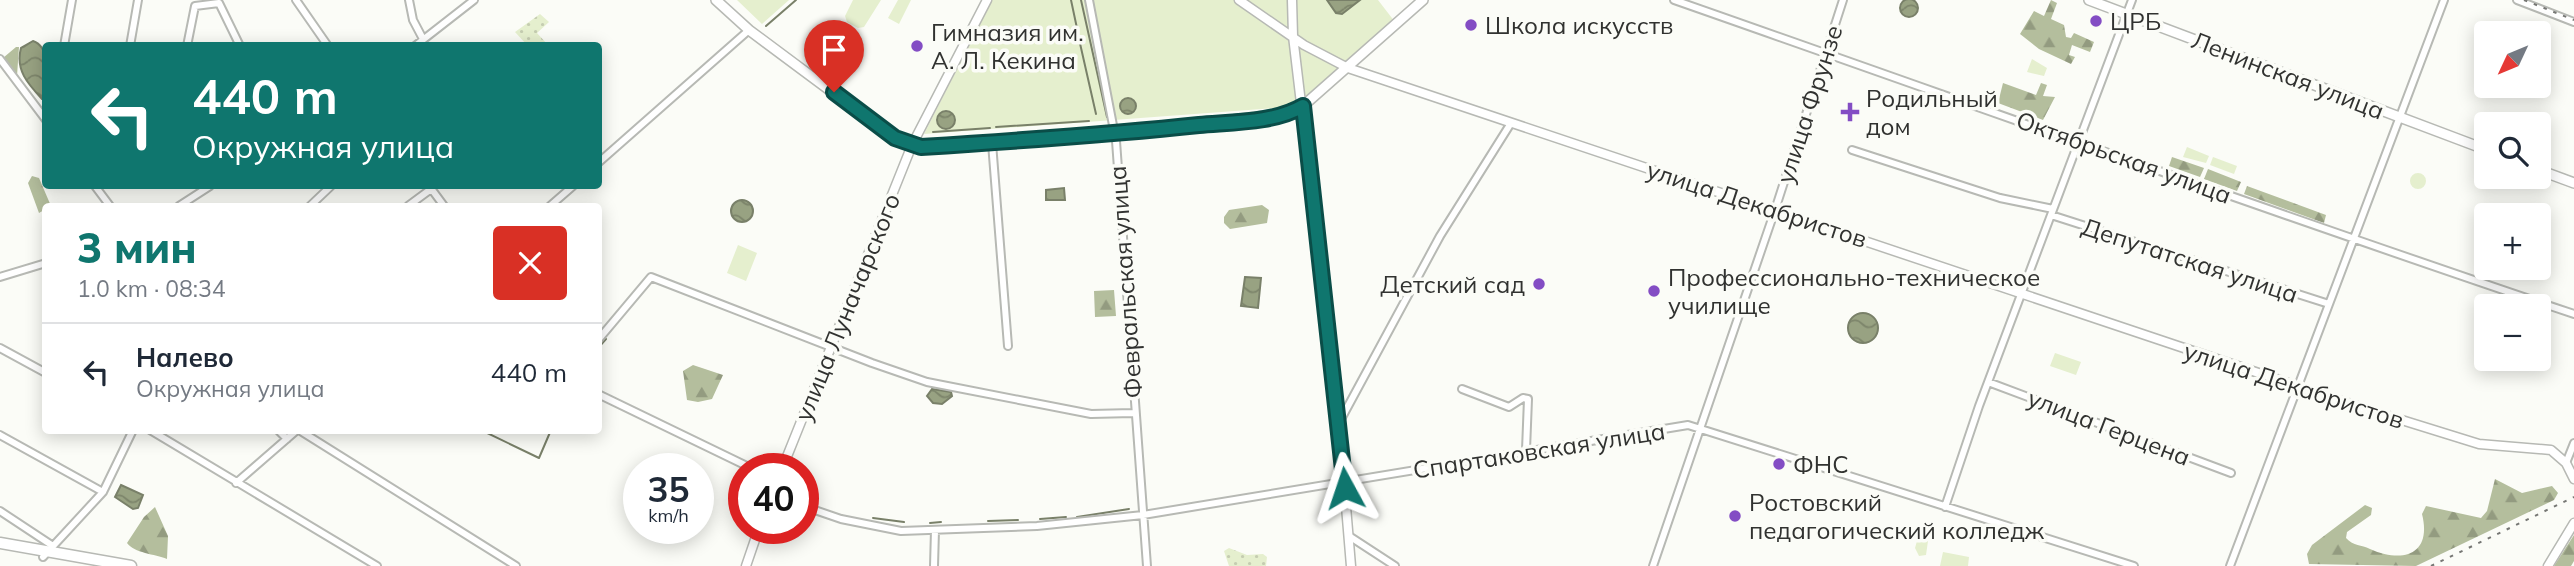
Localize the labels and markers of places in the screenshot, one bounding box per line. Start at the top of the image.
place label: ЦРБ [2110,6,2161,36]
place label: Школа искусств [1485,10,1673,40]
marker: ЦРБ [2088,13,2104,29]
place label: Гимназия им. А. Л. Кекина [931,17,1084,75]
marker: Школа искусств [1463,17,1479,33]
pin [804,20,864,92]
marker: Гимназия им. А. Л. Кекина [909,38,925,54]
place label: Родильный дом [1866,83,1998,141]
marker: Родильный дом [1840,102,1860,122]
place label: Профессионально-техническое училище [1668,262,2040,320]
place label: Детский сад [1380,269,1525,299]
marker: Детский сад [1531,276,1547,292]
marker: Профессионально-техническое училище [1646,283,1662,299]
place label: ФНС [1793,449,1849,479]
marker: ФНС [1771,456,1787,472]
place label: Ростовский педагогический колледж [1749,487,2045,545]
marker: Ростовский педагогический колледж [1727,508,1743,524]

